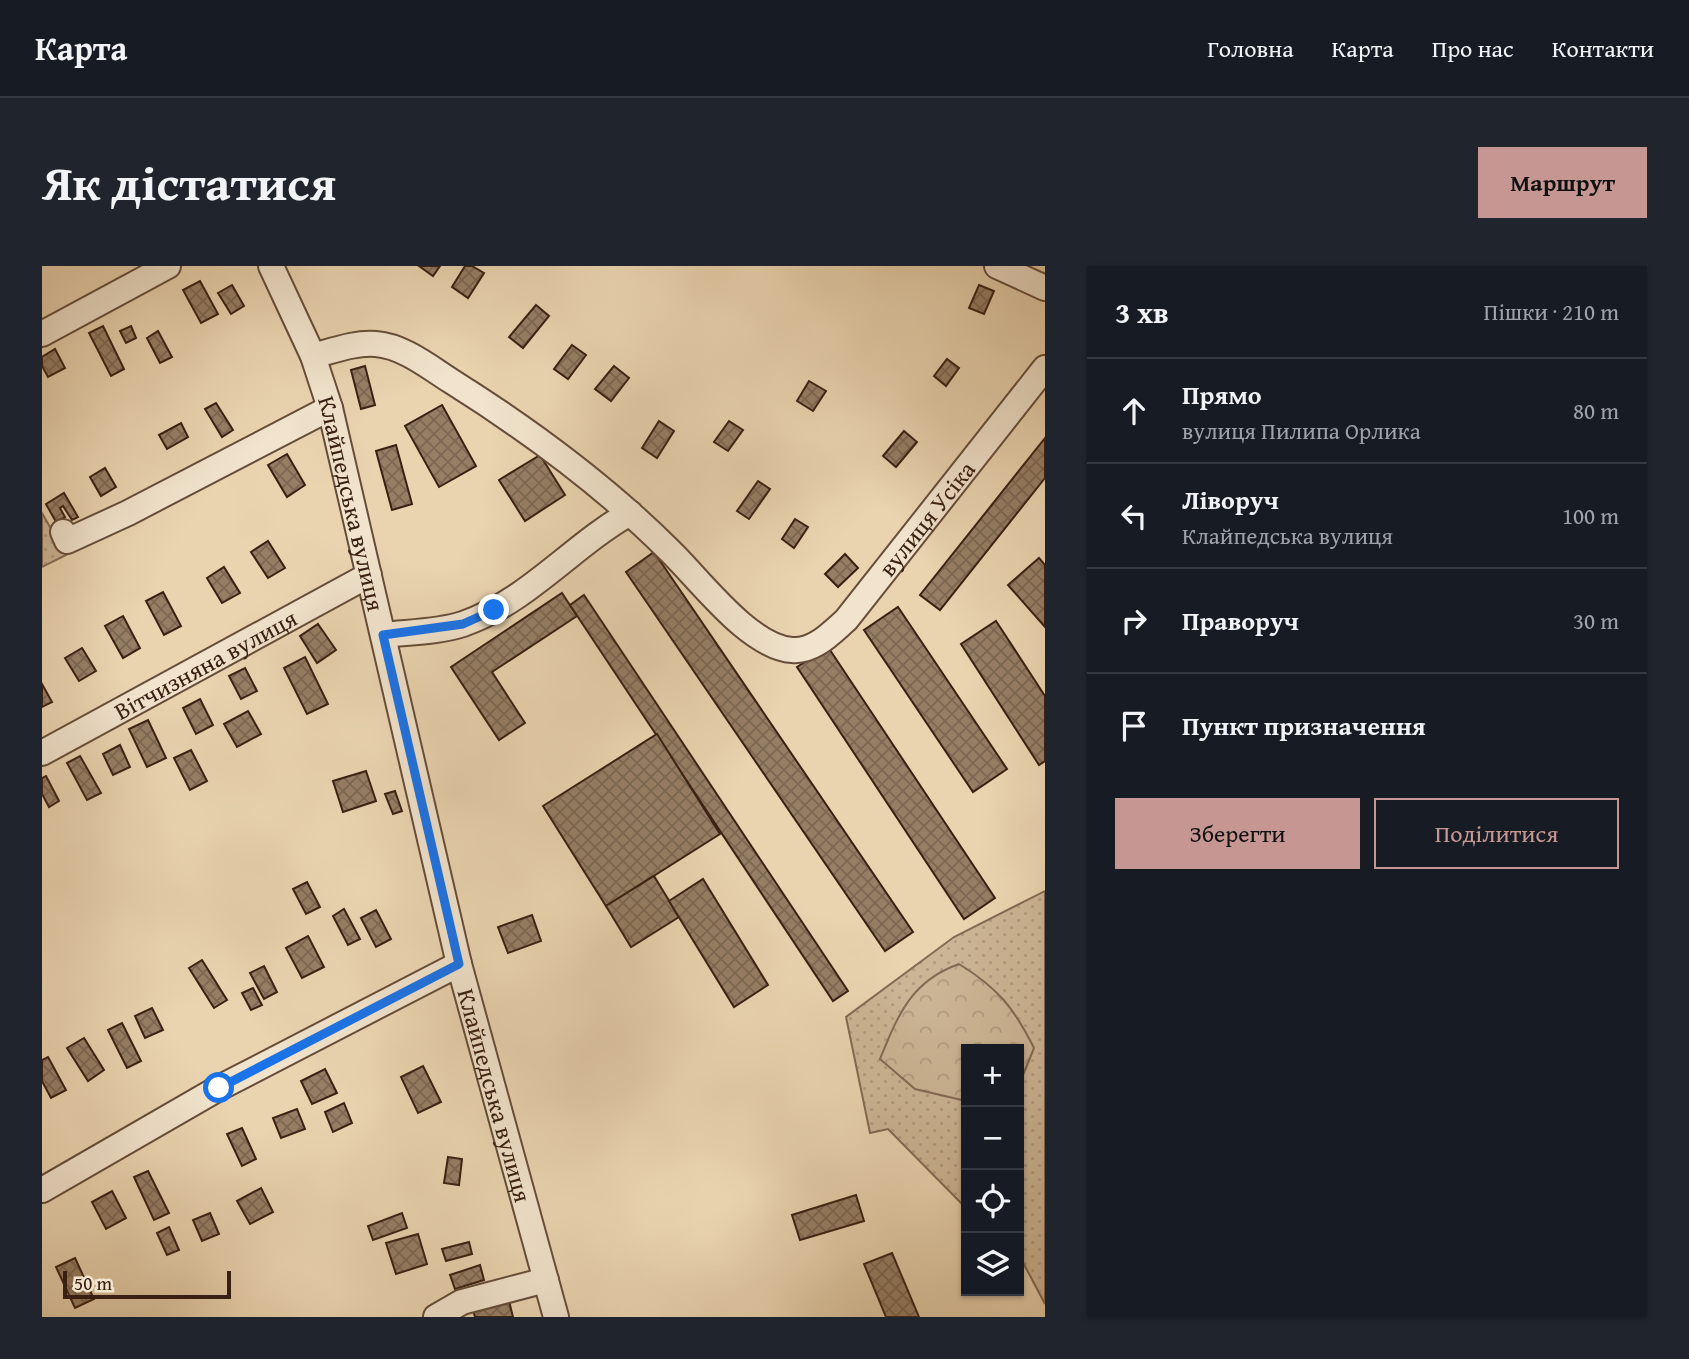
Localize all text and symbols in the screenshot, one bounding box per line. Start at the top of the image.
text: Карта [35,24,127,72]
text: Головна [1207,31,1294,66]
text: Карта [1332,31,1394,66]
text: Про нас [1432,31,1514,66]
text: Контакти [1552,31,1654,66]
text: Як дістатися [42,146,336,218]
button: Маршрут [1478,147,1647,218]
text: 3 хв [1115,290,1169,334]
text: Пішки · 210 m [1484,295,1619,328]
text: Прямо [1182,375,1262,414]
street label: Клайпедська вулиця [310,391,394,615]
icon: ahead [1115,392,1153,430]
text: 80 m [1573,394,1619,427]
text: вулиця Пилипа Орлика [1182,414,1421,447]
street label: вулиця Усіка [870,453,983,584]
text: Ліворуч [1182,480,1279,519]
icon: left [1115,497,1153,535]
text: 100 m [1562,499,1619,532]
text: Клайпедська вулиця [1182,519,1393,552]
route end [478,594,509,625]
street label: Вітчизняна вулиця [108,600,303,728]
text: Праворуч [1182,601,1299,640]
icon: right [1115,602,1153,640]
text: 30 m [1573,604,1619,637]
text: Пункт призначення [1182,706,1426,745]
icon: arrive [1115,707,1153,745]
button: Зберегти [1115,798,1360,869]
button: Поділитися [1374,798,1619,869]
street label: Клайпедська вулиця [449,985,541,1206]
map controls [961,1044,1024,1296]
button: + [961,1044,1024,1107]
route start [203,1072,234,1103]
button: − [961,1107,1024,1170]
button: locate [961,1170,1024,1233]
button: layers [961,1233,1024,1296]
scale bar [63,1268,231,1300]
text: 50 m [74,1269,112,1297]

